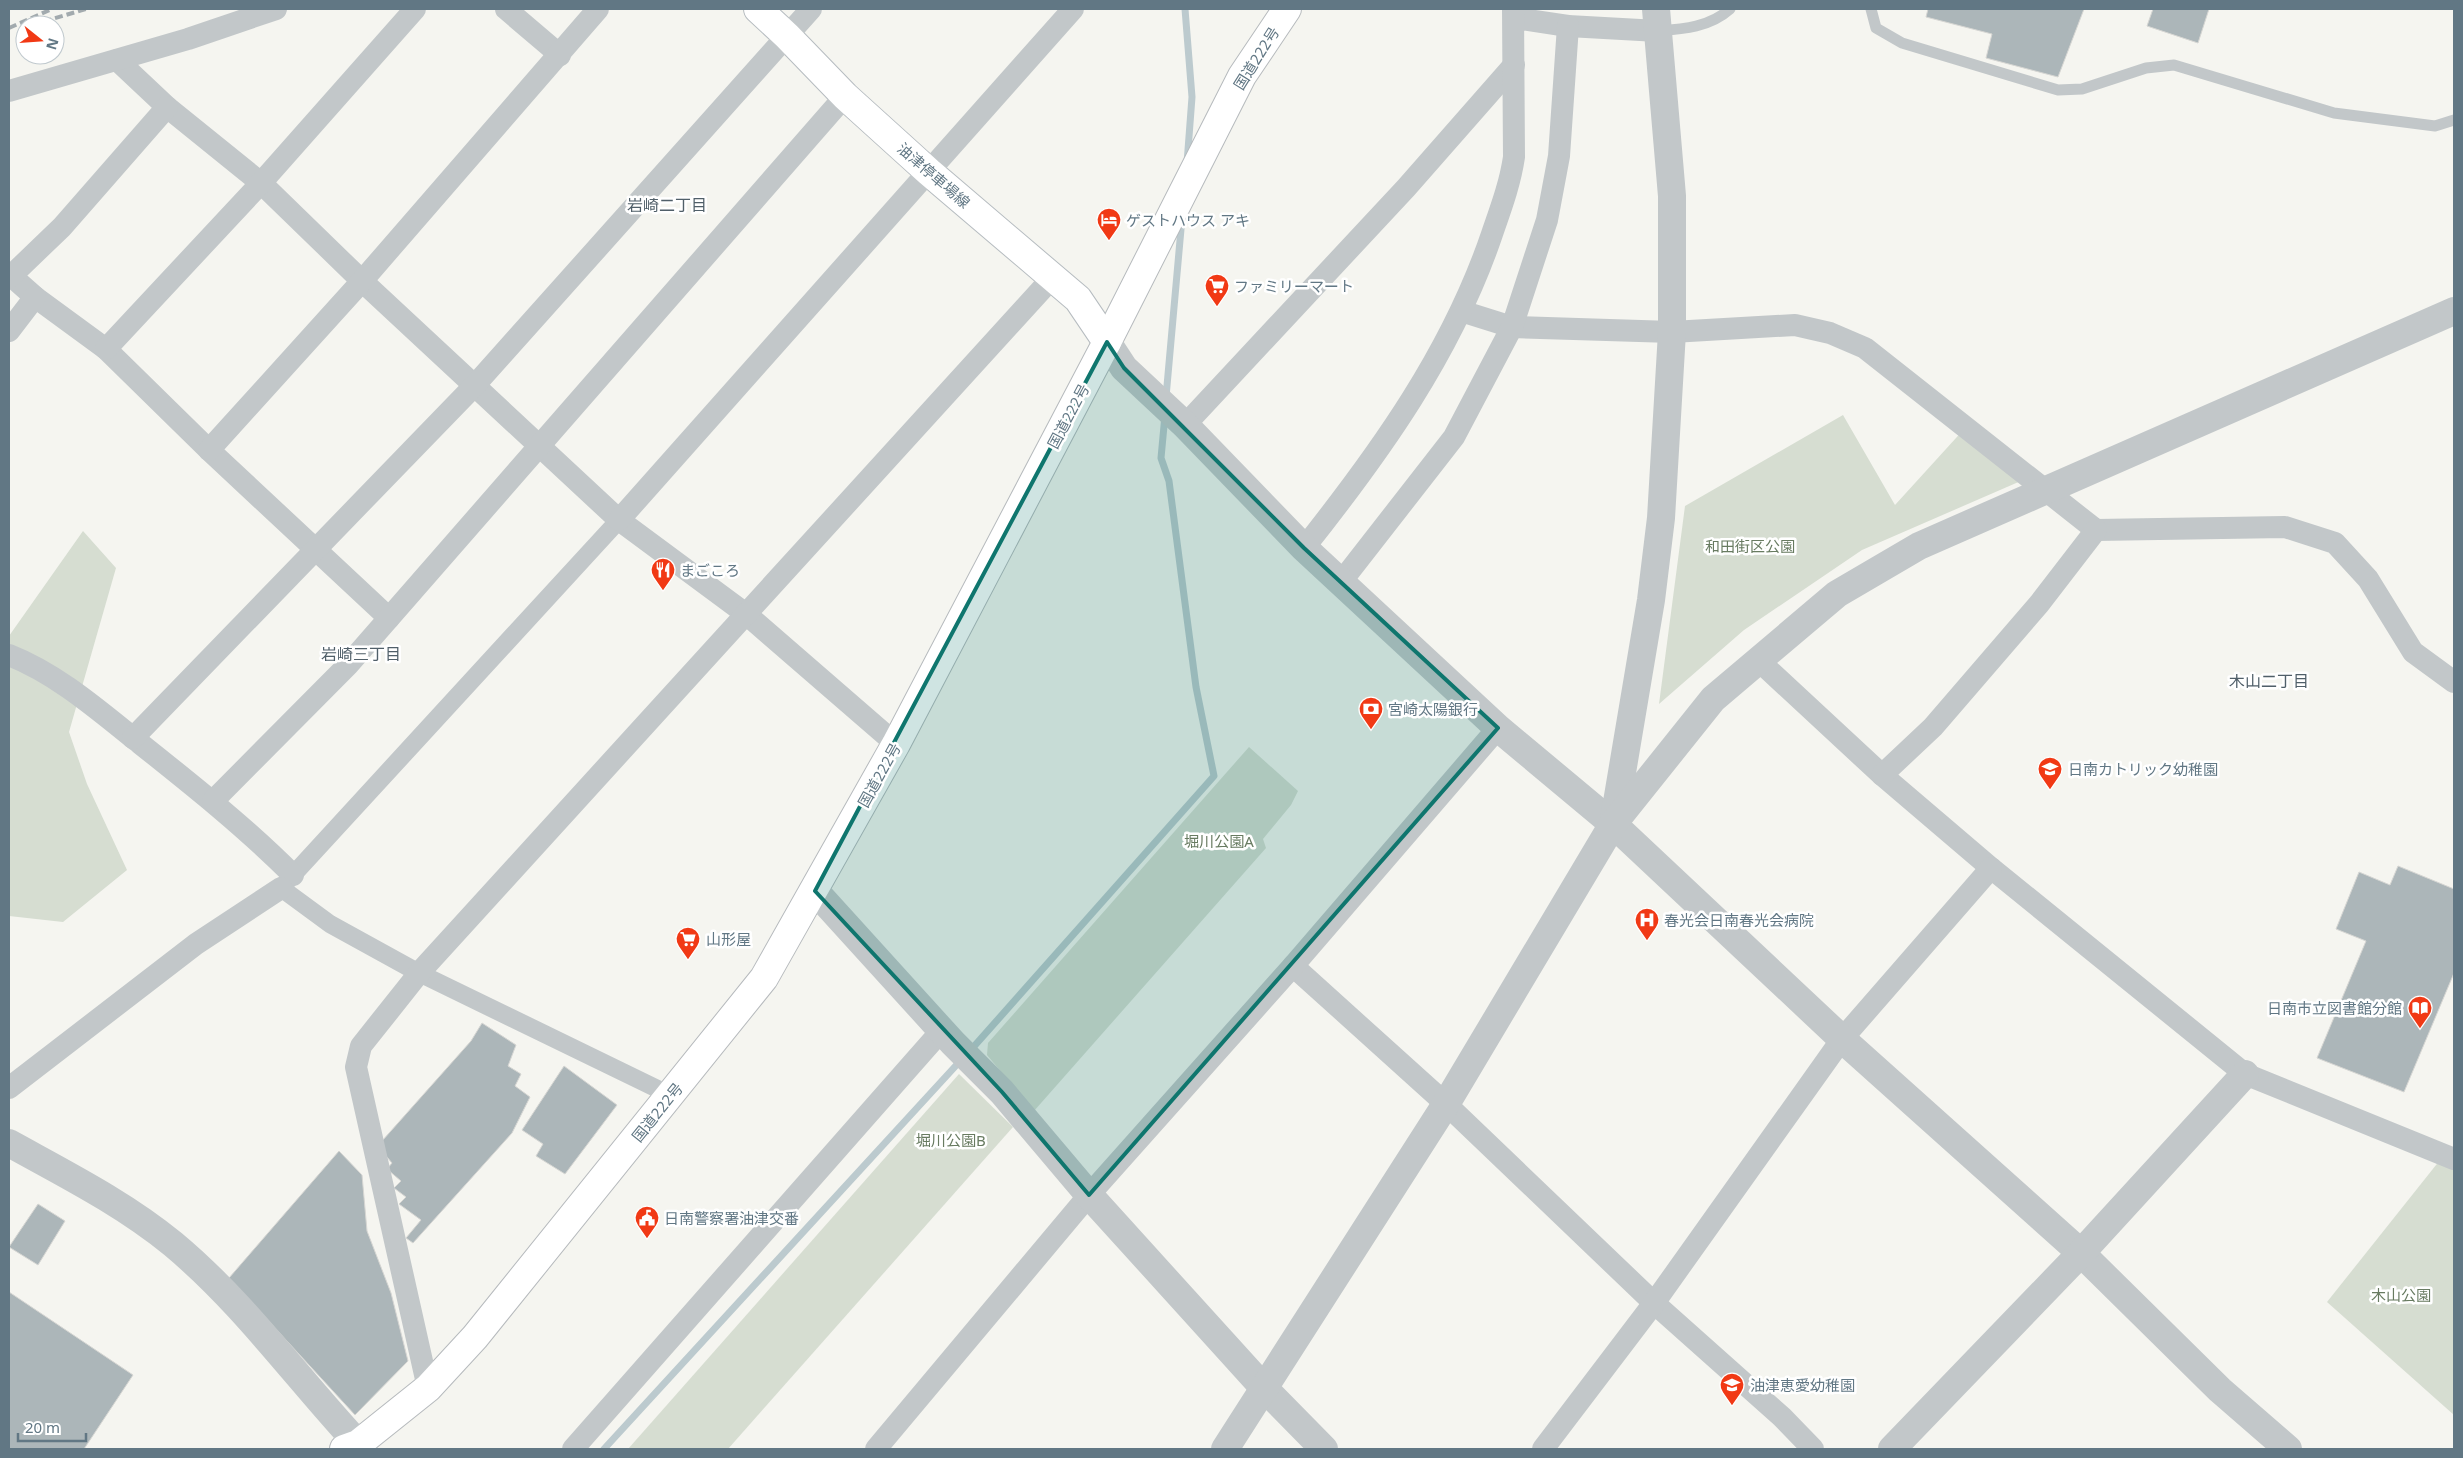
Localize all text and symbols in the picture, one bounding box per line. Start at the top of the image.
north arrow [15,15,65,65]
street label: 国道222号 [1229,23,1283,93]
text: N [42,36,64,52]
street label: 油津停車場線 [893,138,975,212]
district label: 岩崎二丁目 [627,194,707,216]
hotel icon: ゲストハウス アキ [1096,207,1122,241]
place label: ゲストハウス アキ [1126,210,1250,230]
supermarket icon: ファミリーマート [1204,273,1230,307]
place label: ファミリーマート [1234,276,1354,296]
street label: 国道222号 [1043,380,1093,452]
park label: 和田街区公園 [1705,536,1795,556]
restaurant icon: まごころ [650,557,676,591]
place label: まごころ [680,560,740,580]
district label: 岩崎三丁目 [321,643,401,665]
district label: 木山二丁目 [2229,670,2309,692]
bank icon: 宮崎太陽銀行 [1358,696,1384,730]
place label: 宮崎太陽銀行 [1388,699,1478,719]
street label: 国道222号 [853,739,905,811]
school or university icon: 日南カトリック幼稚園 [2037,756,2063,790]
place label: 日南カトリック幼稚園 [2068,759,2218,779]
park label: 堀川公園A [1184,831,1254,851]
hospital icon: 春光会日南春光会病院 [1634,907,1660,941]
place label: 春光会日南春光会病院 [1664,910,1814,930]
supermarket icon: 山形屋 [675,926,701,960]
place label: 山形屋 [706,929,751,949]
library icon: 日南市立図書館分館 [2407,995,2433,1029]
place label: 日南市立図書館分館 [2267,998,2402,1018]
street label: 国道222号 [627,1078,687,1146]
park label: 堀川公園B [916,1130,986,1150]
public building icon: 日南警察署油津交番 [634,1205,660,1239]
place label: 日南警察署油津交番 [664,1208,799,1228]
park label: 木山公園 [2371,1285,2431,1305]
school or university icon: 油津恵愛幼稚園 [1719,1372,1745,1406]
place label: 油津恵愛幼稚園 [1750,1375,1855,1395]
scale bar [18,1410,85,1442]
text: 20 m [25,1417,60,1437]

